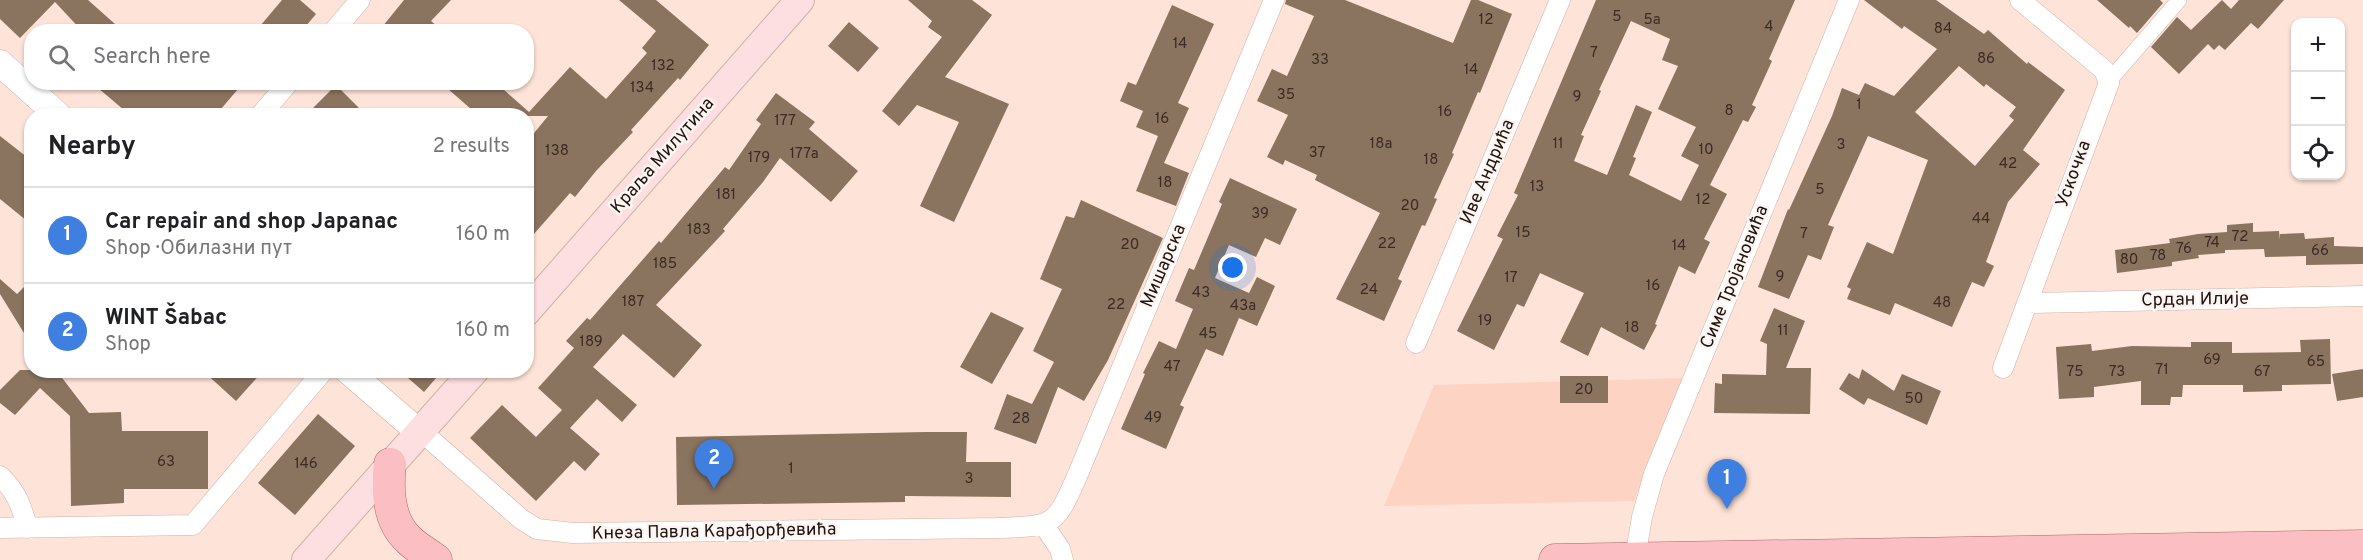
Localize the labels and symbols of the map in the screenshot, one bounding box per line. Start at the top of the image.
house number: 5 [1612,8,1622,27]
house number: 12 [1479,11,1493,30]
house number: 5a [1643,11,1661,30]
house number: 4 [1764,18,1774,37]
house number: 84 [1934,20,1952,39]
house number: 14 [1173,35,1187,54]
house number: 7 [1590,44,1598,63]
house number: 86 [1977,50,1995,69]
house number: 33 [1311,51,1329,70]
house number: 132 [651,57,675,76]
house number: 14 [1464,61,1478,80]
house number: 134 [630,79,654,98]
house number: 35 [1277,86,1295,105]
house number: 9 [1573,88,1581,107]
street label: Краља Милутина [606,93,720,219]
house number: 1 [1856,96,1862,115]
house number: 8 [1724,102,1734,121]
house number: 16 [1438,103,1452,122]
house number: 16 [1155,110,1169,129]
house number: 177 [774,112,796,131]
street label: Иве Андрића [1456,116,1520,228]
house number: 18a [1370,135,1392,154]
house number: 11 [1552,135,1564,154]
house number: 3 [1836,136,1846,155]
street label: Ускочка [2051,137,2097,211]
house number: 10 [1698,141,1714,160]
house number: 138 [545,142,569,161]
house number: 37 [1309,144,1326,163]
house number: 177a [789,145,819,164]
house number: 179 [748,149,770,168]
house number: 18 [1424,151,1438,170]
house number: 42 [1999,155,2017,174]
house number: 18 [1158,174,1172,193]
house number: 13 [1530,178,1544,197]
house number: 5 [1815,181,1825,200]
house number: 181 [716,186,736,205]
house number: 12 [1696,191,1710,210]
house number: 20 [1401,197,1419,216]
street label: Симе Тројановића [1696,202,1774,352]
house number: 39 [1251,205,1269,224]
house number: 44 [1972,210,1990,229]
house number: 183 [687,221,711,240]
street label: Мишарска [1136,221,1192,311]
house number: 15 [1516,224,1530,243]
house number: 7 [1800,225,1808,244]
house number: 72 [2232,228,2248,247]
house number: 74 [2204,234,2220,253]
house number: 22 [1378,235,1396,254]
house number: 20 [1121,236,1139,255]
house number: 14 [1672,237,1686,256]
house number: 76 [2176,240,2192,259]
house number: 66 [2311,242,2329,261]
house number: 78 [2150,247,2166,266]
house number: 80 [2120,251,2138,270]
your location [1218,253,1247,282]
house number: 185 [653,255,677,274]
house number: 9 [1776,268,1784,287]
house number: 17 [1504,269,1518,288]
house number: 16 [1646,277,1660,296]
house number: 24 [1360,281,1378,300]
house number: 43 [1192,284,1210,303]
street label: Срдан Илије [2141,288,2249,312]
house number: 187 [622,293,644,312]
house number: 48 [1933,294,1951,313]
house number: 22 [1107,296,1125,315]
house number: 43a [1230,297,1256,316]
house number: 19 [1478,312,1492,331]
house number: 18 [1625,319,1639,338]
house number: 11 [1777,322,1789,341]
house number: 45 [1199,325,1217,344]
house number: 189 [579,333,603,352]
house number: 69 [2203,351,2221,370]
house number: 65 [2307,353,2325,372]
house number: 47 [1164,358,1181,377]
house number: 71 [2155,361,2169,380]
house number: 75 [2066,363,2084,382]
house number: 73 [2109,363,2125,382]
house number: 67 [2254,363,2270,382]
house number: 20 [1575,381,1593,400]
house number: 50 [1905,390,1923,409]
house number: 49 [1144,409,1162,428]
house number: 28 [1012,410,1030,429]
pin: 2 [694,440,734,489]
house number: 63 [157,453,175,472]
house number: 146 [294,455,318,474]
house number: 1 [788,460,794,479]
pin: 1 [1708,460,1746,509]
house number: 3 [964,470,974,489]
street label: Кнеза Павла Карађорђевића [591,518,837,546]

